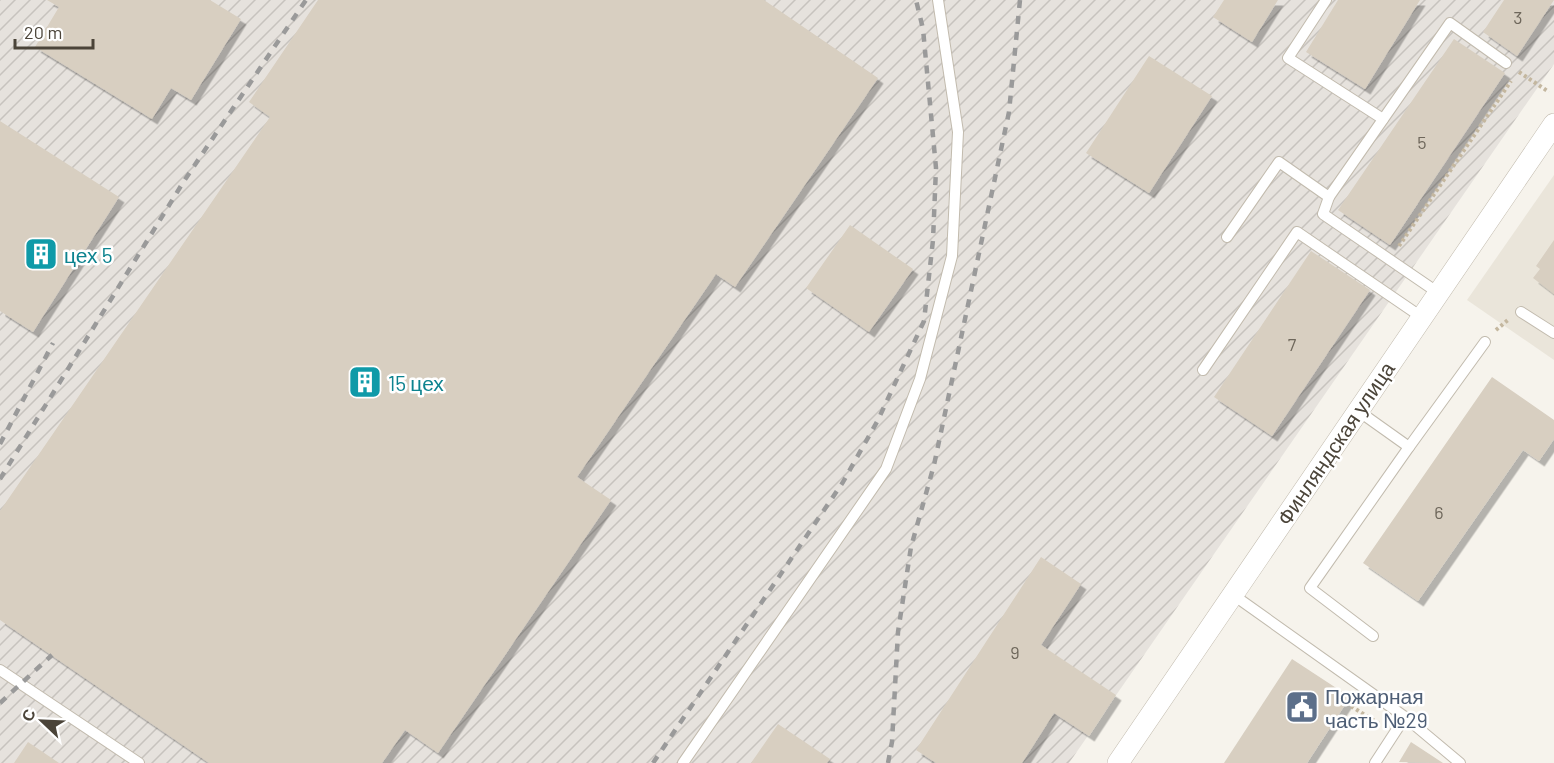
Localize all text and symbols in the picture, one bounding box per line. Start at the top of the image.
house number: 3 [1513,6,1523,28]
scale bar [15,12,93,50]
text: 20 m [24,21,62,43]
house number: 5 [1417,131,1427,153]
building icon: цех 5 [23,236,59,272]
place label: цех 5 [64,242,113,267]
house number: 7 [1288,333,1297,355]
street label: Финляндская улица [1271,356,1399,530]
building icon: 15 цех [347,364,383,400]
place label: 15 цех [388,370,444,395]
house number: 6 [1434,501,1444,523]
house number: 9 [1010,641,1020,663]
place label: Пожарная часть №29 [1325,683,1428,732]
public building icon: Пожарная часть №29 [1284,689,1320,725]
north arrow [12,691,72,751]
text: С [17,706,39,724]

